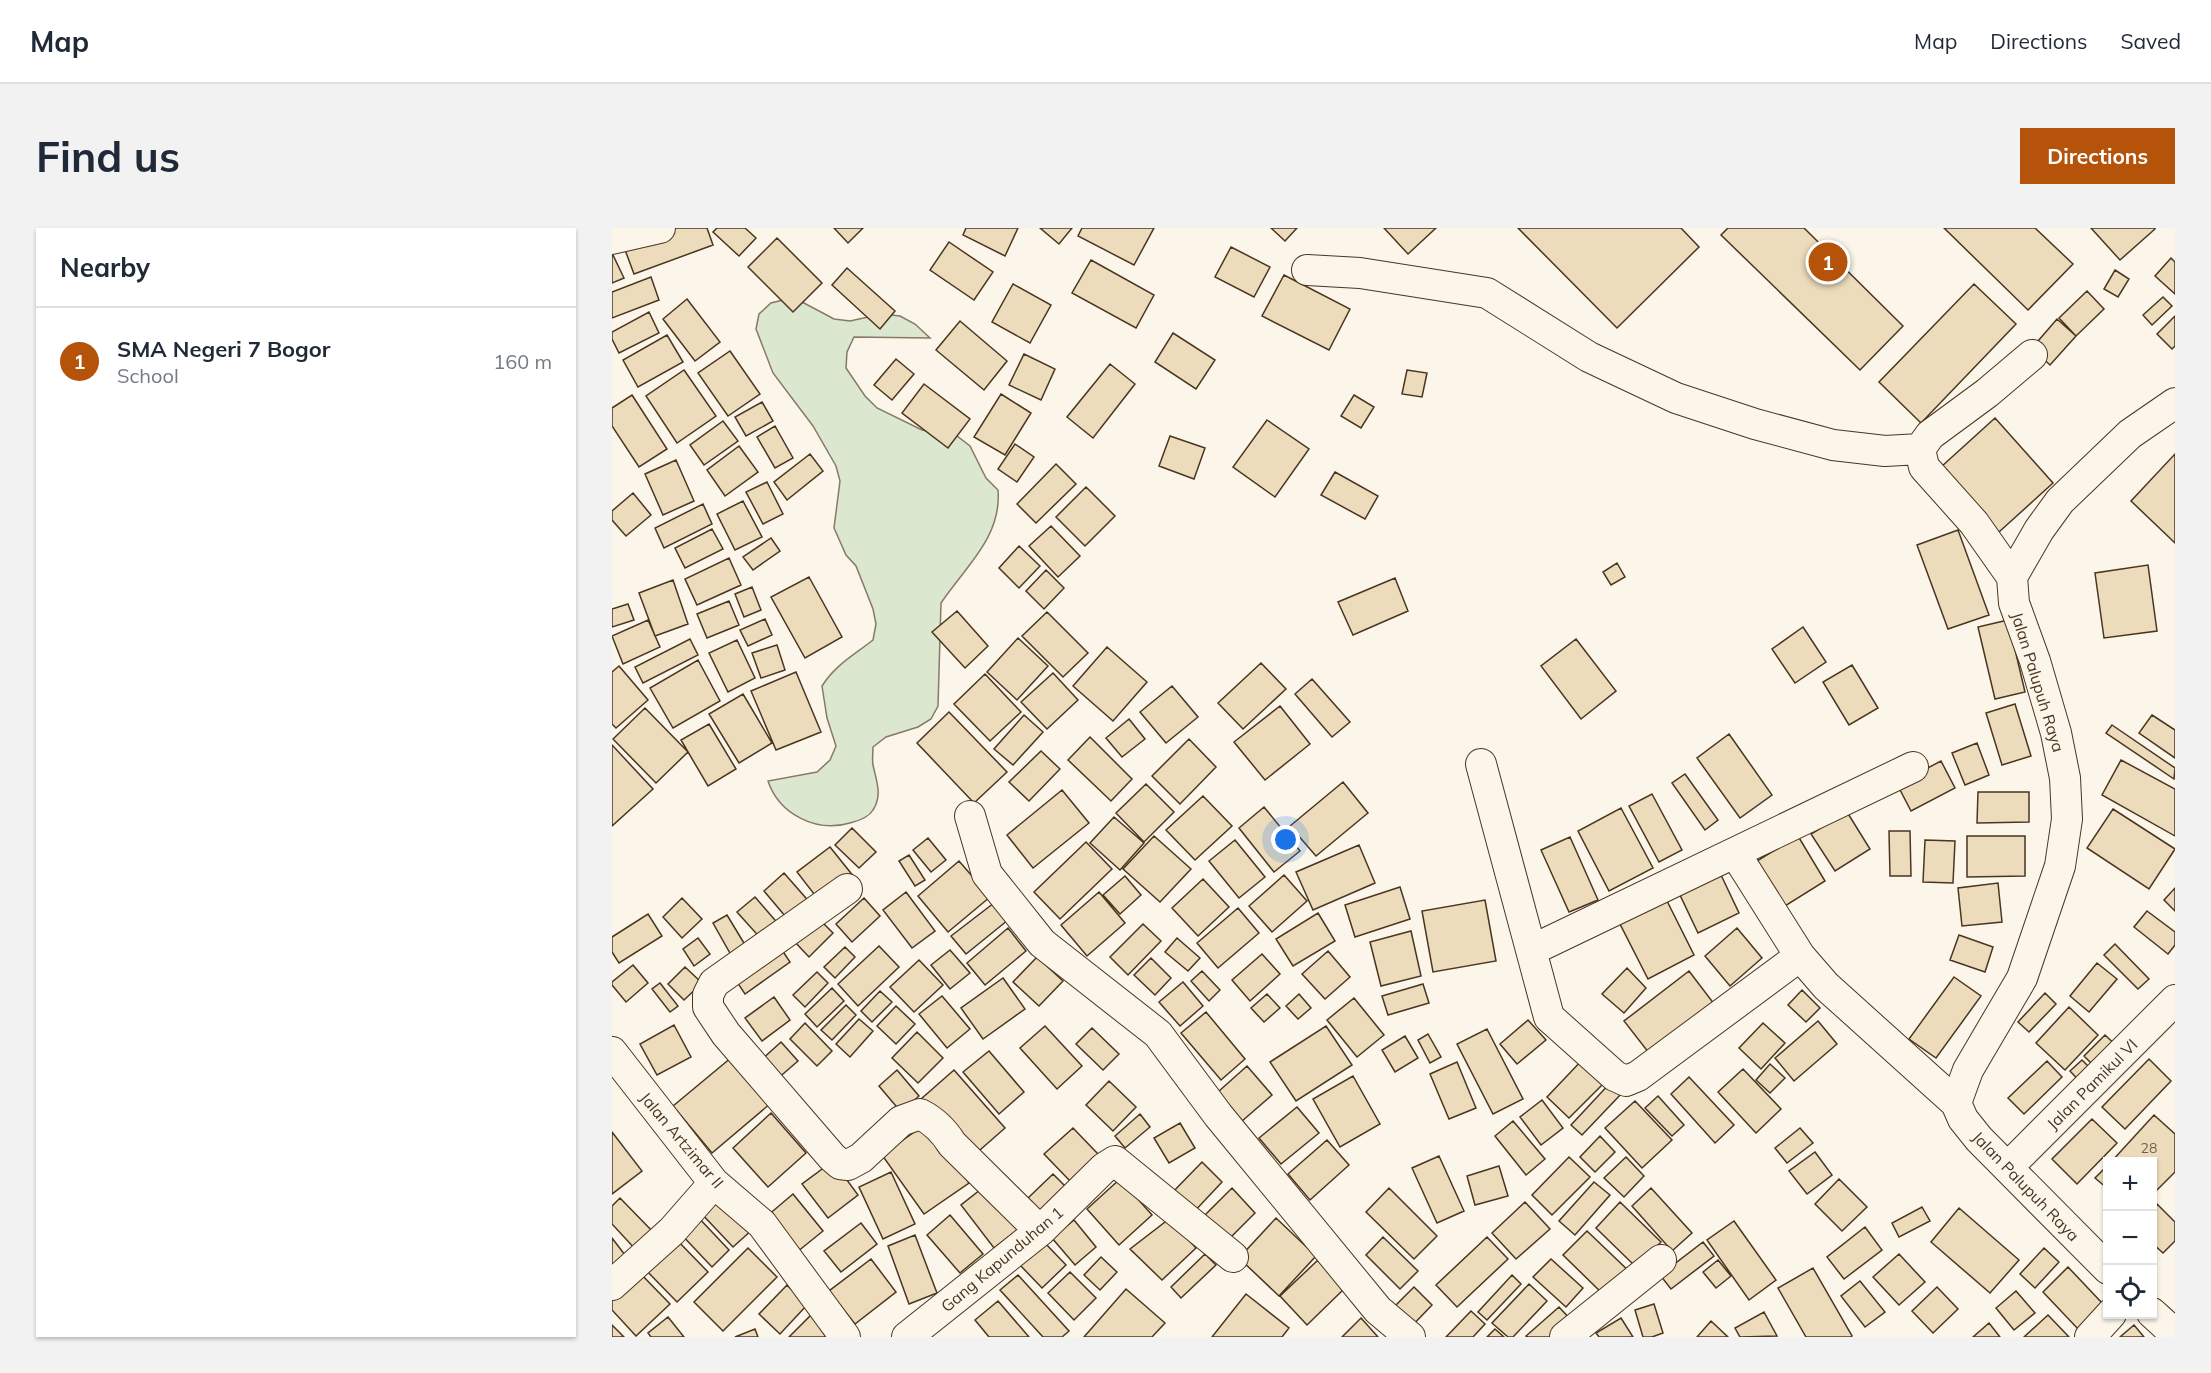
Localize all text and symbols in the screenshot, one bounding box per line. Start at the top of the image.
text: Map [30,24,89,59]
text: Map [1914,28,1957,54]
text: Directions [1990,28,2087,54]
text: Saved [2120,28,2181,54]
button: Directions [2020,128,2175,184]
text: Find us [36,130,180,183]
pin: 1 [1808,240,1848,285]
text: Nearby [60,251,150,284]
text: SMA Negeri 7 Bogor [117,335,330,363]
text: 1 [74,349,86,374]
text: 160 m [493,349,552,374]
text: School [117,363,179,388]
street label: Jalan Palupuh Raya [2007,610,2069,754]
your location [1271,825,1300,854]
street label: Jalan Pamikul VI [2042,1034,2142,1134]
street label: Jalan Artzimar II [636,1088,728,1192]
street label: Jalan Palupuh Raya [1968,1127,2084,1245]
house number: 28 [2141,1139,2157,1157]
map controls [2103,1157,2157,1319]
button: + [2103,1157,2157,1211]
street label: Gang Kapunduhan 1 [937,1202,1067,1316]
button: − [2103,1211,2157,1265]
button: locate [2103,1265,2157,1319]

